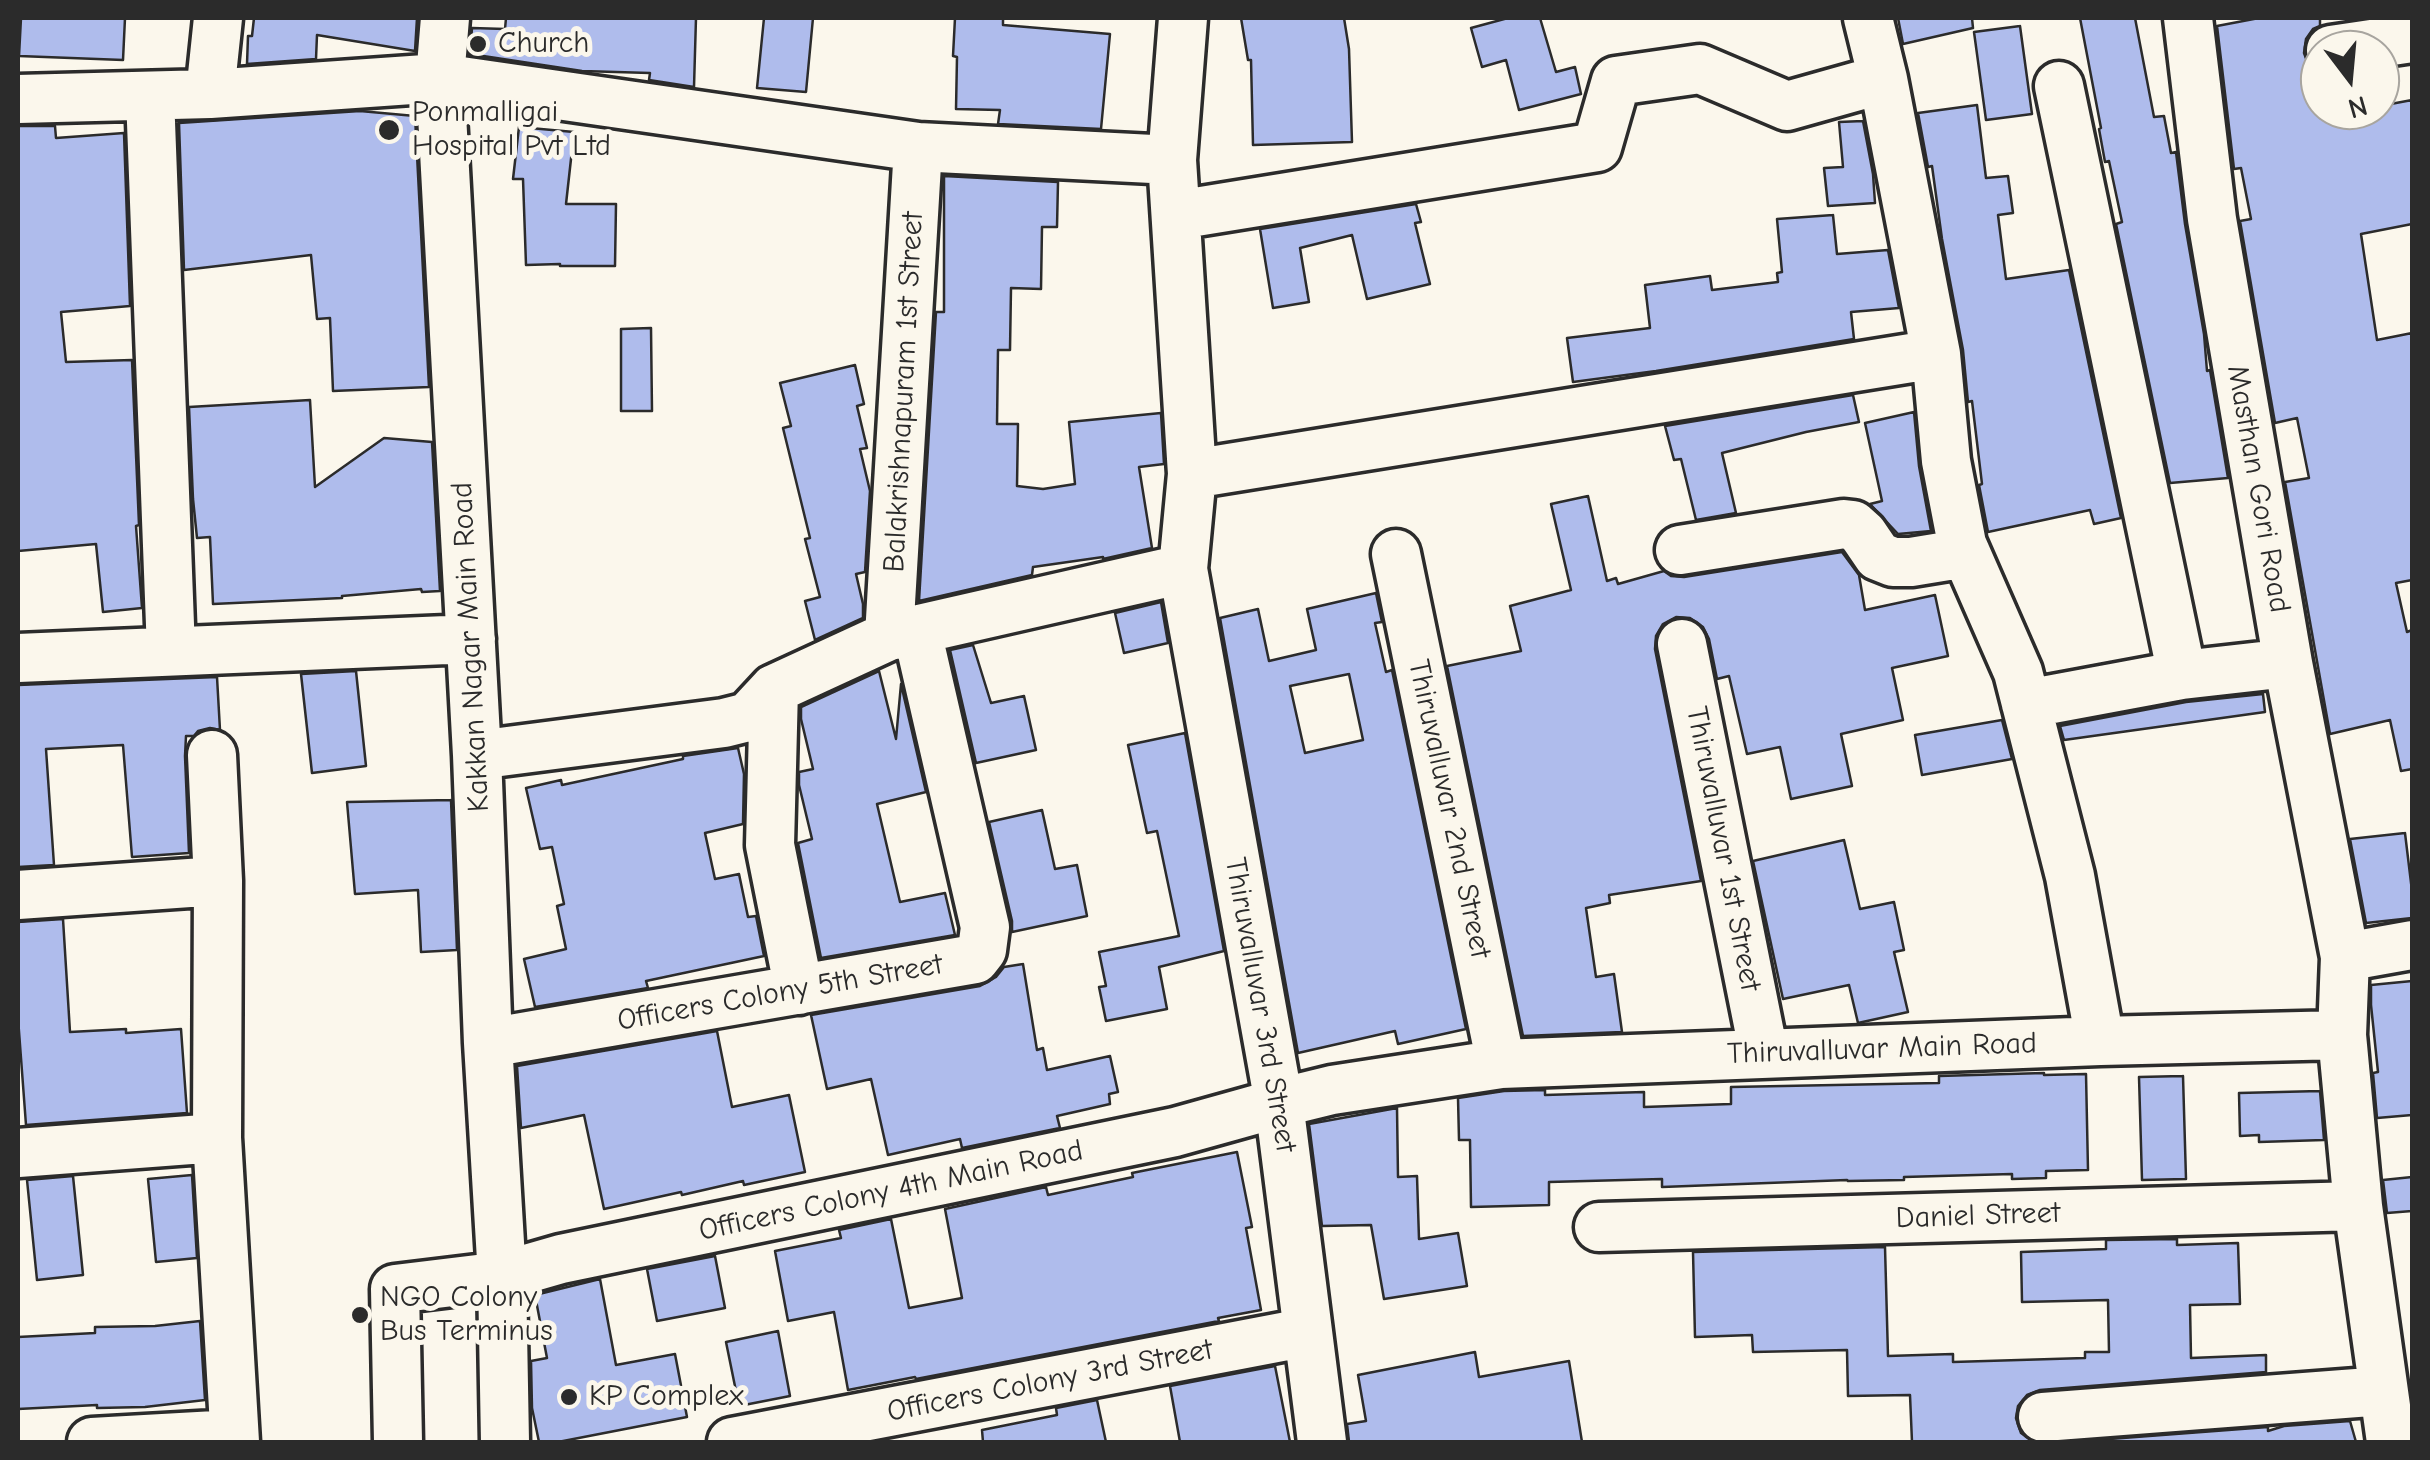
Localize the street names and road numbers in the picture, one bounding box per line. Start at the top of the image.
street label: Balakrishnapuram 1st Street [877,211,931,573]
street label: Masthan Gori Road [2219,362,2297,616]
street label: Kakkan Nagar Main Road [444,481,498,813]
street label: Thiruvalluvar 2nd Street [1400,656,1498,962]
street label: Thiruvalluvar 1st Street [1678,704,1768,994]
street label: Thiruvalluvar 3rd Street [1216,855,1304,1155]
street label: Officers Colony 5th Street [615,947,945,1039]
street label: Thiruvalluvar Main Road [1727,1026,2037,1072]
street label: Officers Colony 4th Main Road [696,1133,1086,1249]
street label: Daniel Street [1895,1195,2061,1237]
street label: Officers Colony 3rd Street [884,1332,1216,1430]

